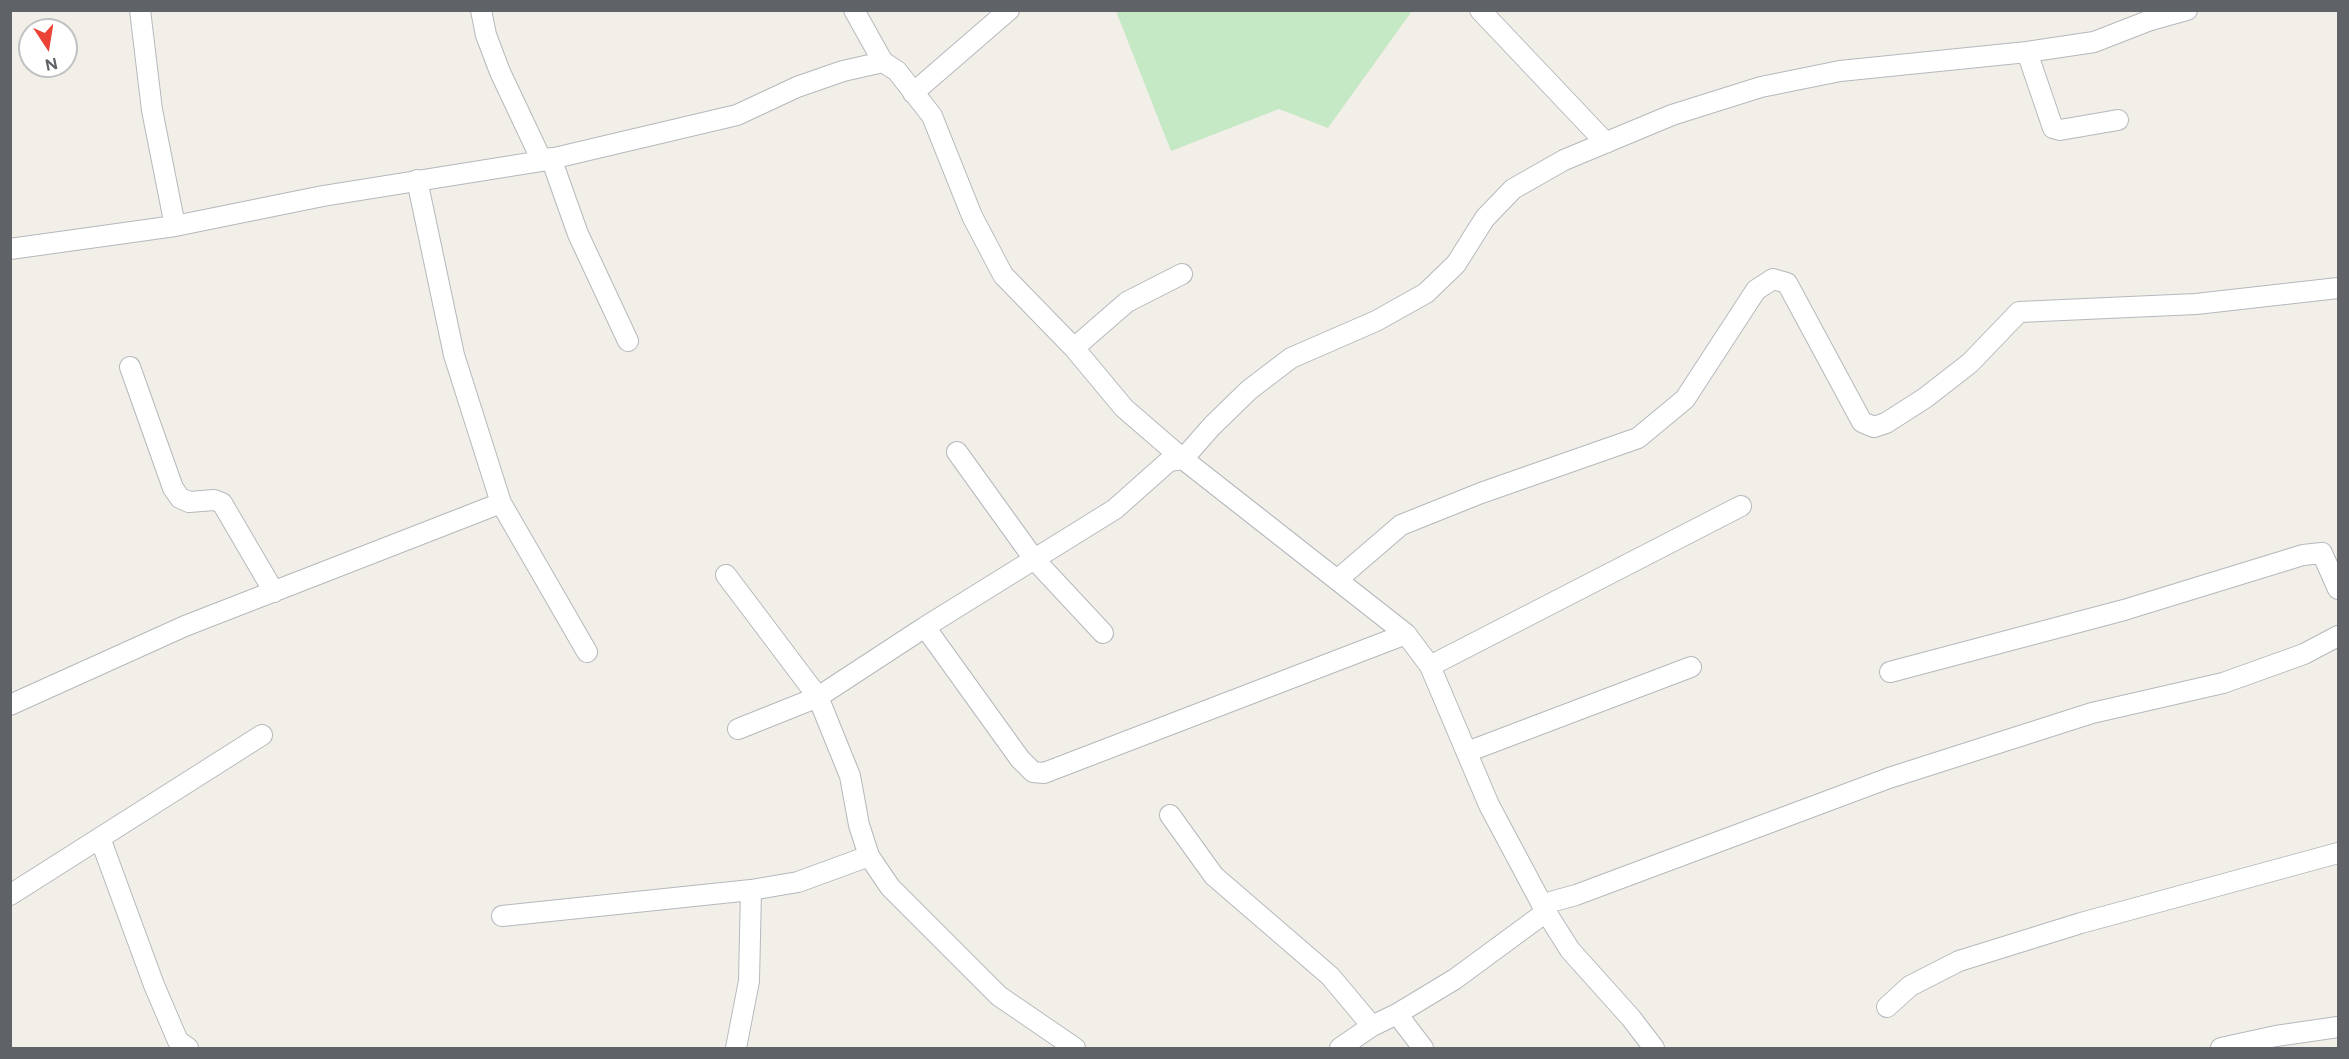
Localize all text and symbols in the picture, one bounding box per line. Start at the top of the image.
north arrow [18,18,78,78]
text: N [43,54,59,75]

